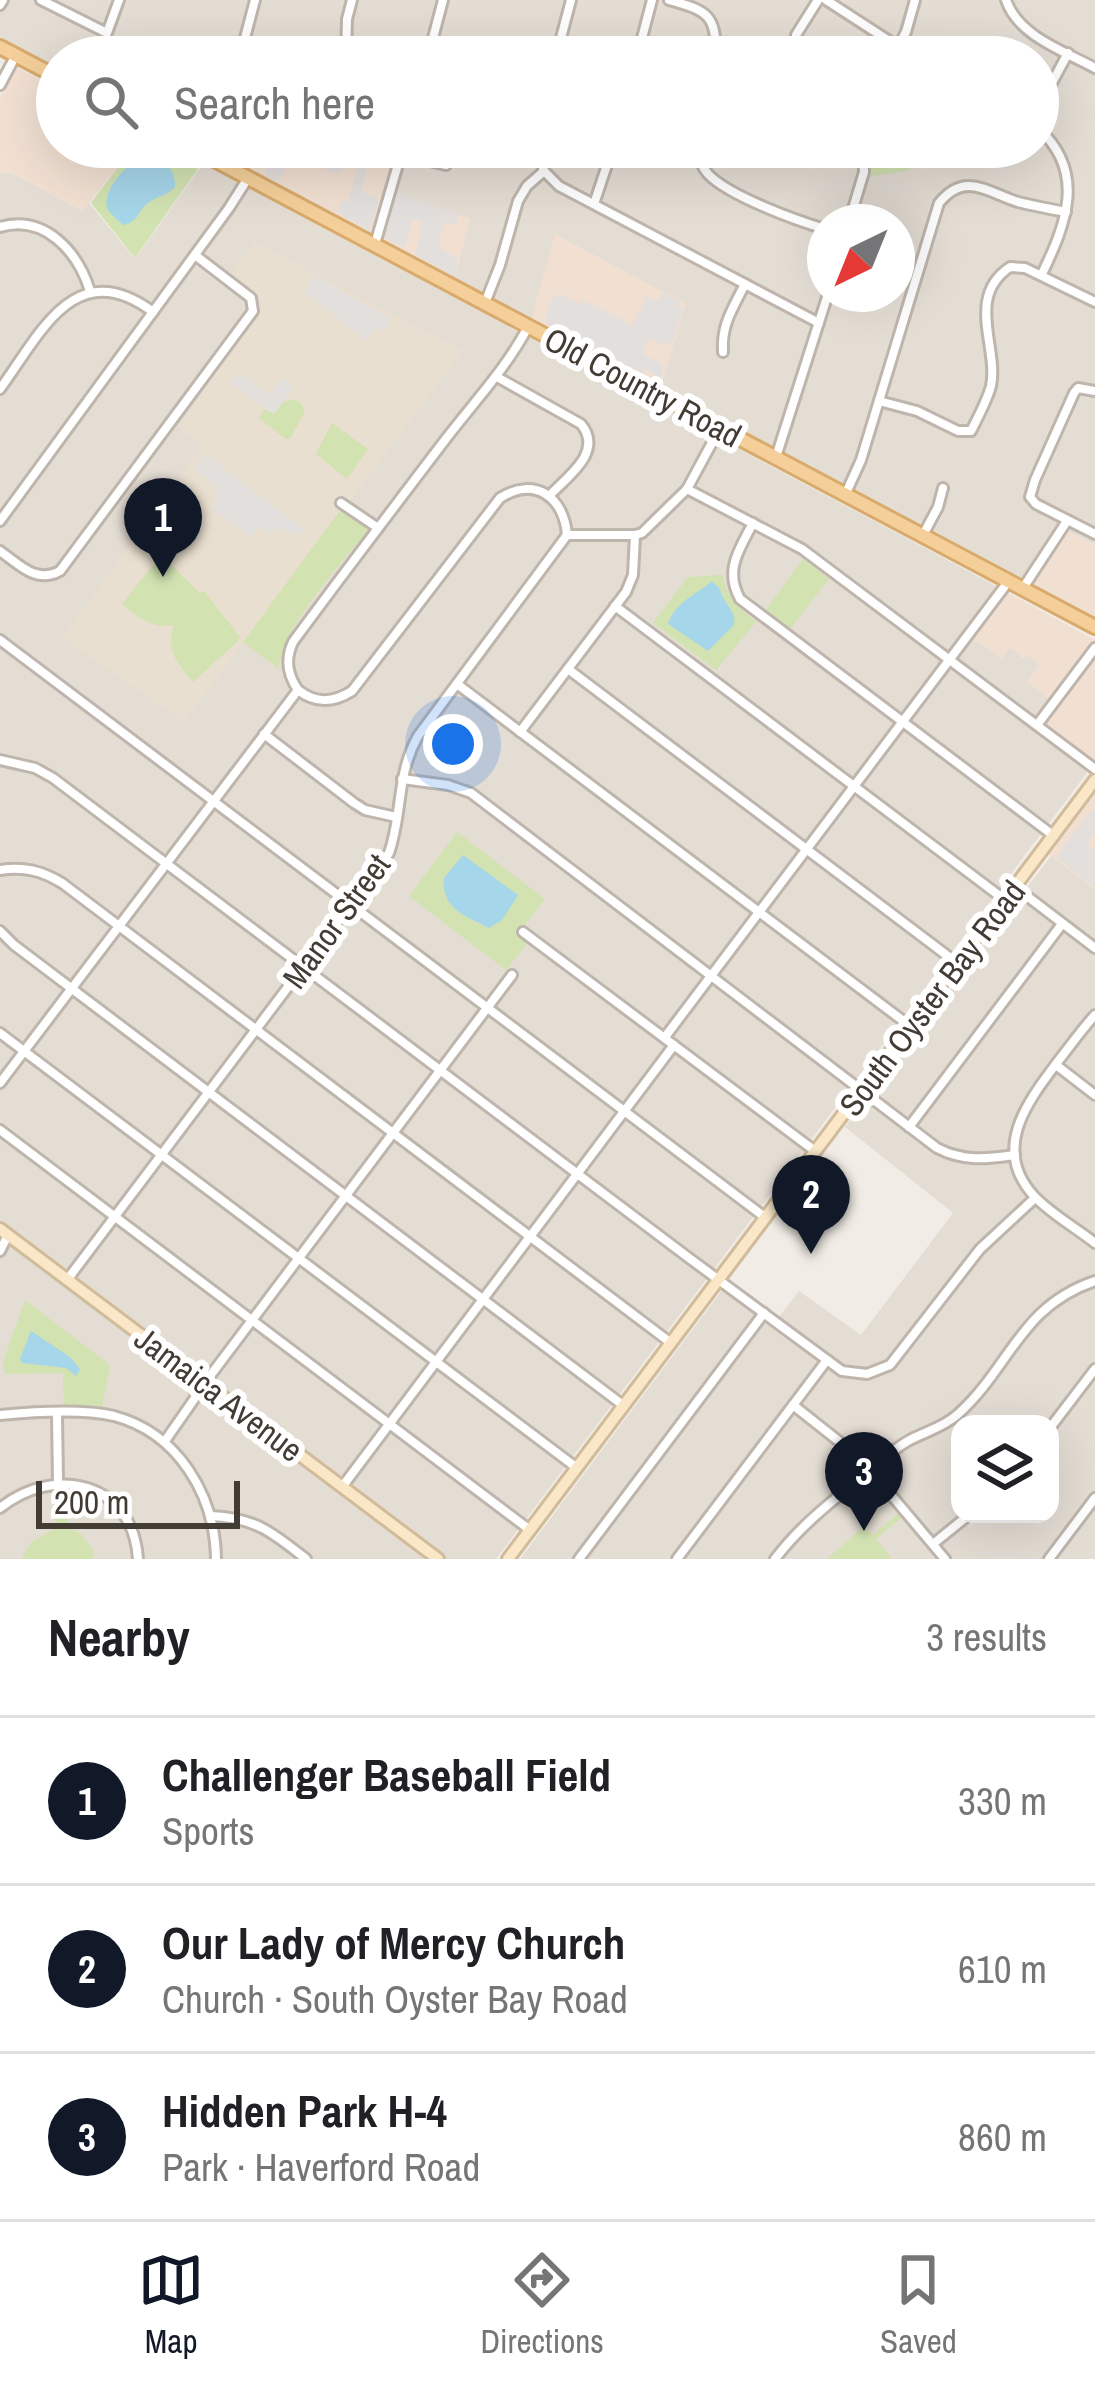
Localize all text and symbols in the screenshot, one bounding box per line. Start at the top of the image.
search box [36,36,1059,168]
icon: search [78,69,144,135]
text: Search here [174,72,375,133]
north arrow [807,204,915,312]
street label: Old Country Road [537,317,749,457]
pin: 1 [124,478,202,577]
your location [423,714,483,774]
street label: Manor Street [272,845,400,997]
street label: South Oyster Bay Road [829,871,1035,1125]
pin: 2 [772,1155,850,1254]
street label: Jamaica Avenue [126,1316,312,1472]
map controls [951,1415,1059,1523]
button: layers [951,1415,1059,1523]
pin: 3 [825,1432,903,1531]
scale bar [36,1475,240,1528]
text: 200 m [54,1480,129,1524]
text: Nearby [48,1603,190,1672]
text: 3 results [926,1611,1047,1663]
text: Challenger Baseball Field [162,1744,611,1805]
text: 1 [78,1775,96,1827]
text: 330 m [958,1775,1047,1827]
text: Sports [162,1805,254,1857]
text: Our Lady of Mercy Church [162,1912,625,1973]
text: 2 [78,1943,96,1995]
text: 610 m [958,1943,1047,1995]
text: Church · South Oyster Bay Road [162,1973,628,2025]
text: Hidden Park H-4 [162,2080,447,2141]
text: 3 [78,2111,96,2163]
text: 860 m [958,2111,1047,2163]
text: Park · Haverford Road [162,2141,480,2193]
tab: Map [138,2247,204,2363]
tab: Directions [480,2247,604,2363]
tab: Saved [880,2247,957,2363]

